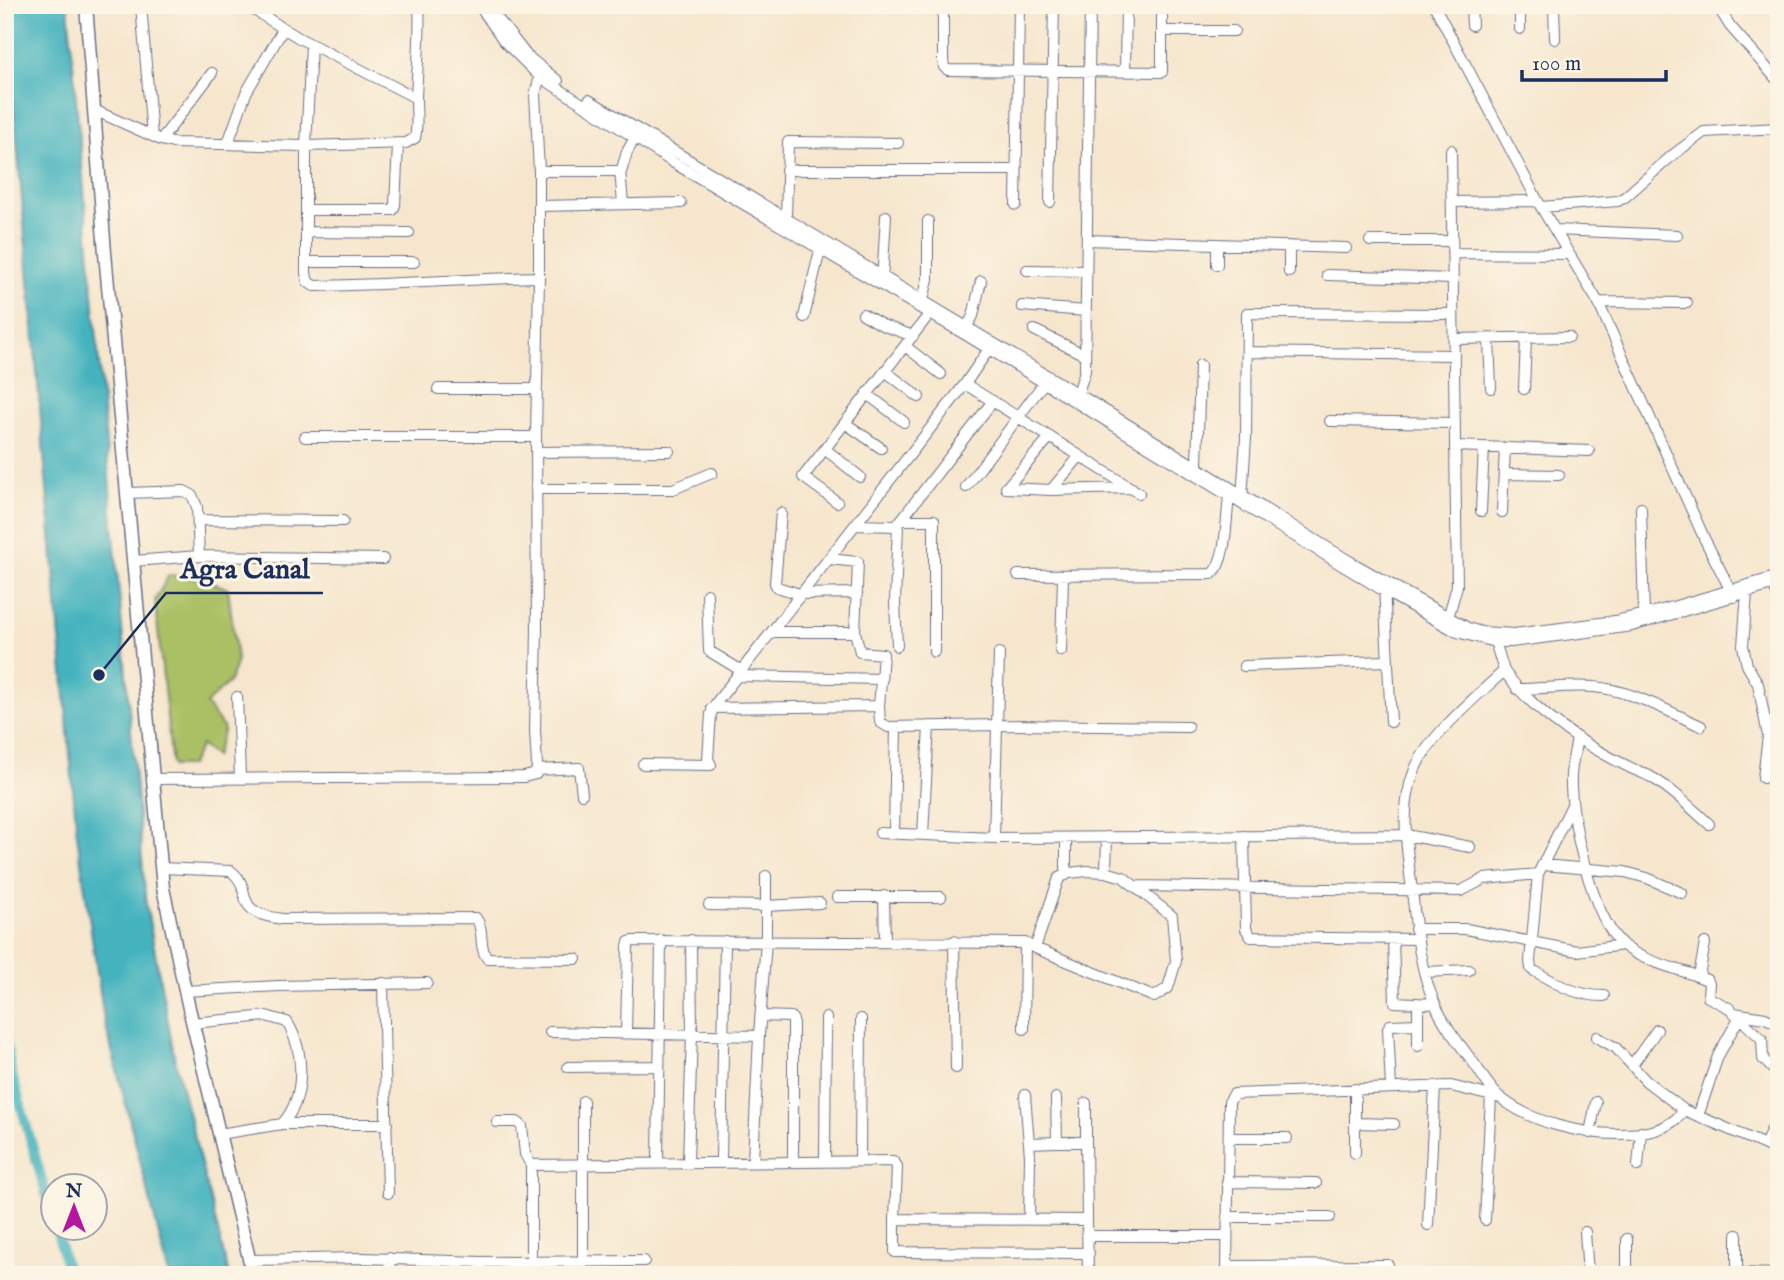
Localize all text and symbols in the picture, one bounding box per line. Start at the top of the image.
scale bar [1522,38,1665,82]
text: 100 m [1532,51,1581,78]
callout: Agra Canal [166,544,323,593]
text: Agra Canal [179,553,311,588]
north arrow [38,1172,108,1242]
text: N [65,1180,83,1204]

